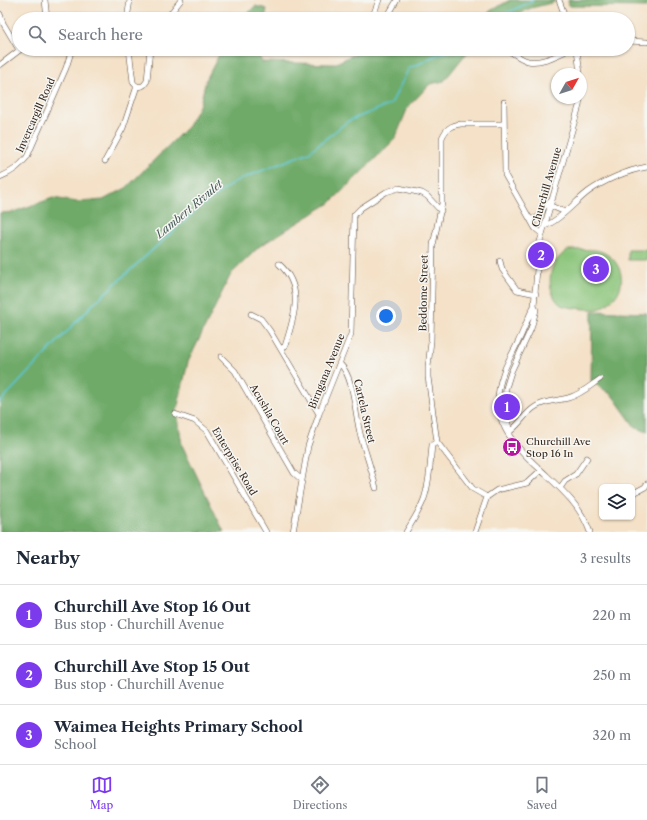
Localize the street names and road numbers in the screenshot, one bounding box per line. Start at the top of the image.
street label: Invercargill Road [13,76,58,155]
street label: Churchill Avenue [529,145,564,229]
street label: Beddome Street [416,254,431,332]
street label: Birngana Avenue [305,331,348,411]
street label: Cartela Street [351,378,378,445]
street label: Acushla Court [246,381,292,447]
street label: Enterprise Road [209,425,260,498]

